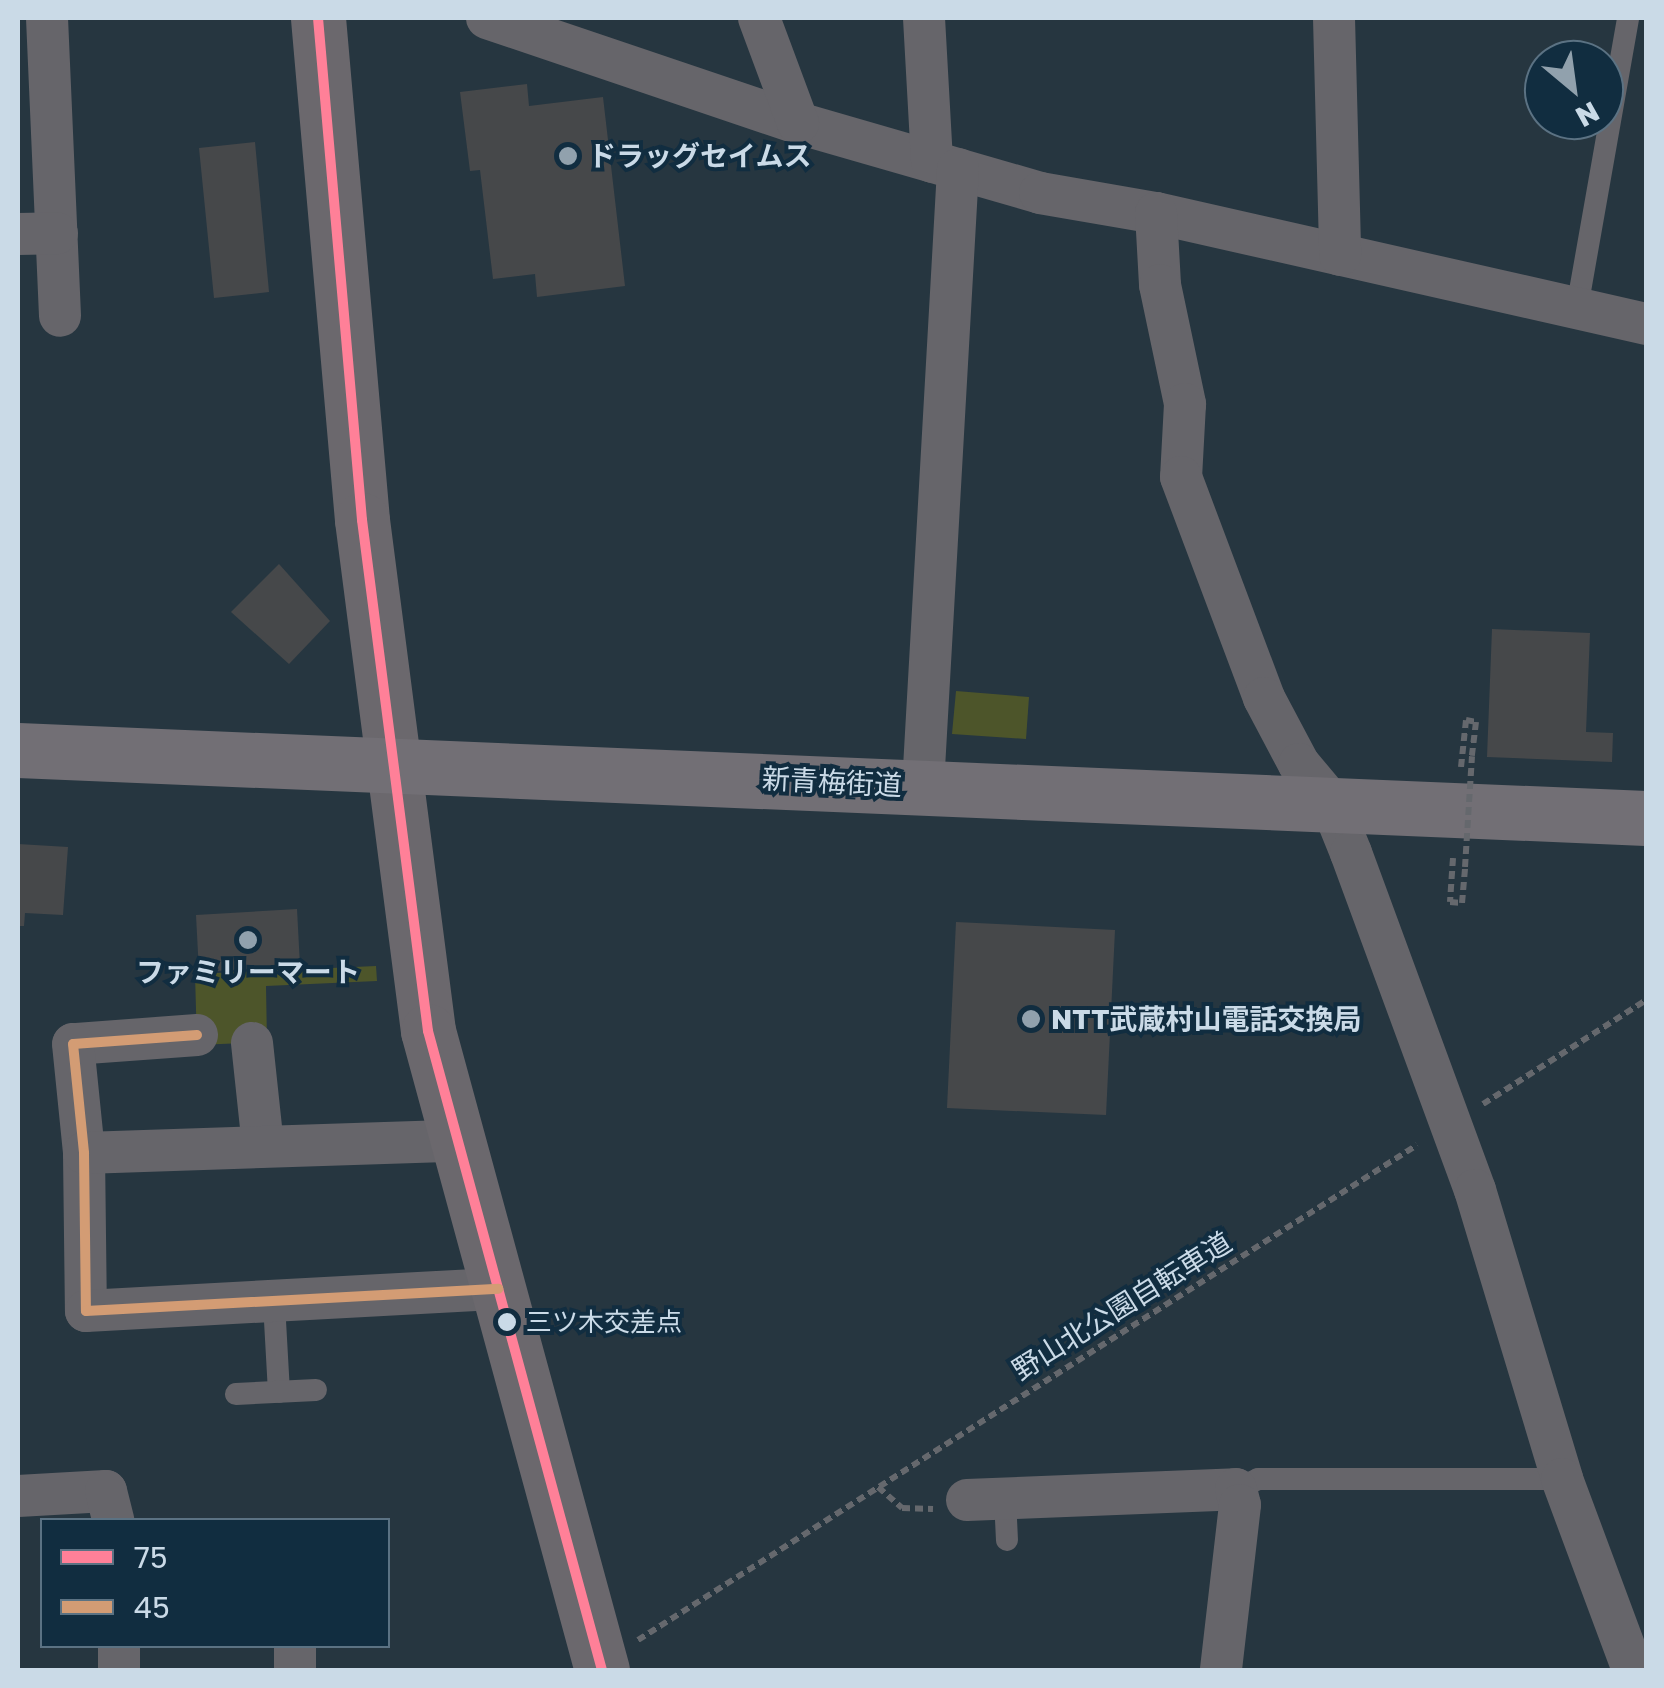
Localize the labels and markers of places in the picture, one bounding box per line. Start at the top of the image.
place label: ドラッグセイムス [588,139,812,173]
marker: ドラッグセイムス [557,145,579,167]
marker: ファミリーマート [237,929,259,951]
place label: ファミリーマート [136,955,360,989]
place label: NTT武蔵村山電話交換局 [1051,1002,1362,1036]
marker: NTT武蔵村山電話交換局 [1020,1008,1042,1030]
place label: 三ツ木交差点 [526,1306,682,1338]
marker: 三ツ木交差点 [497,1312,517,1332]

